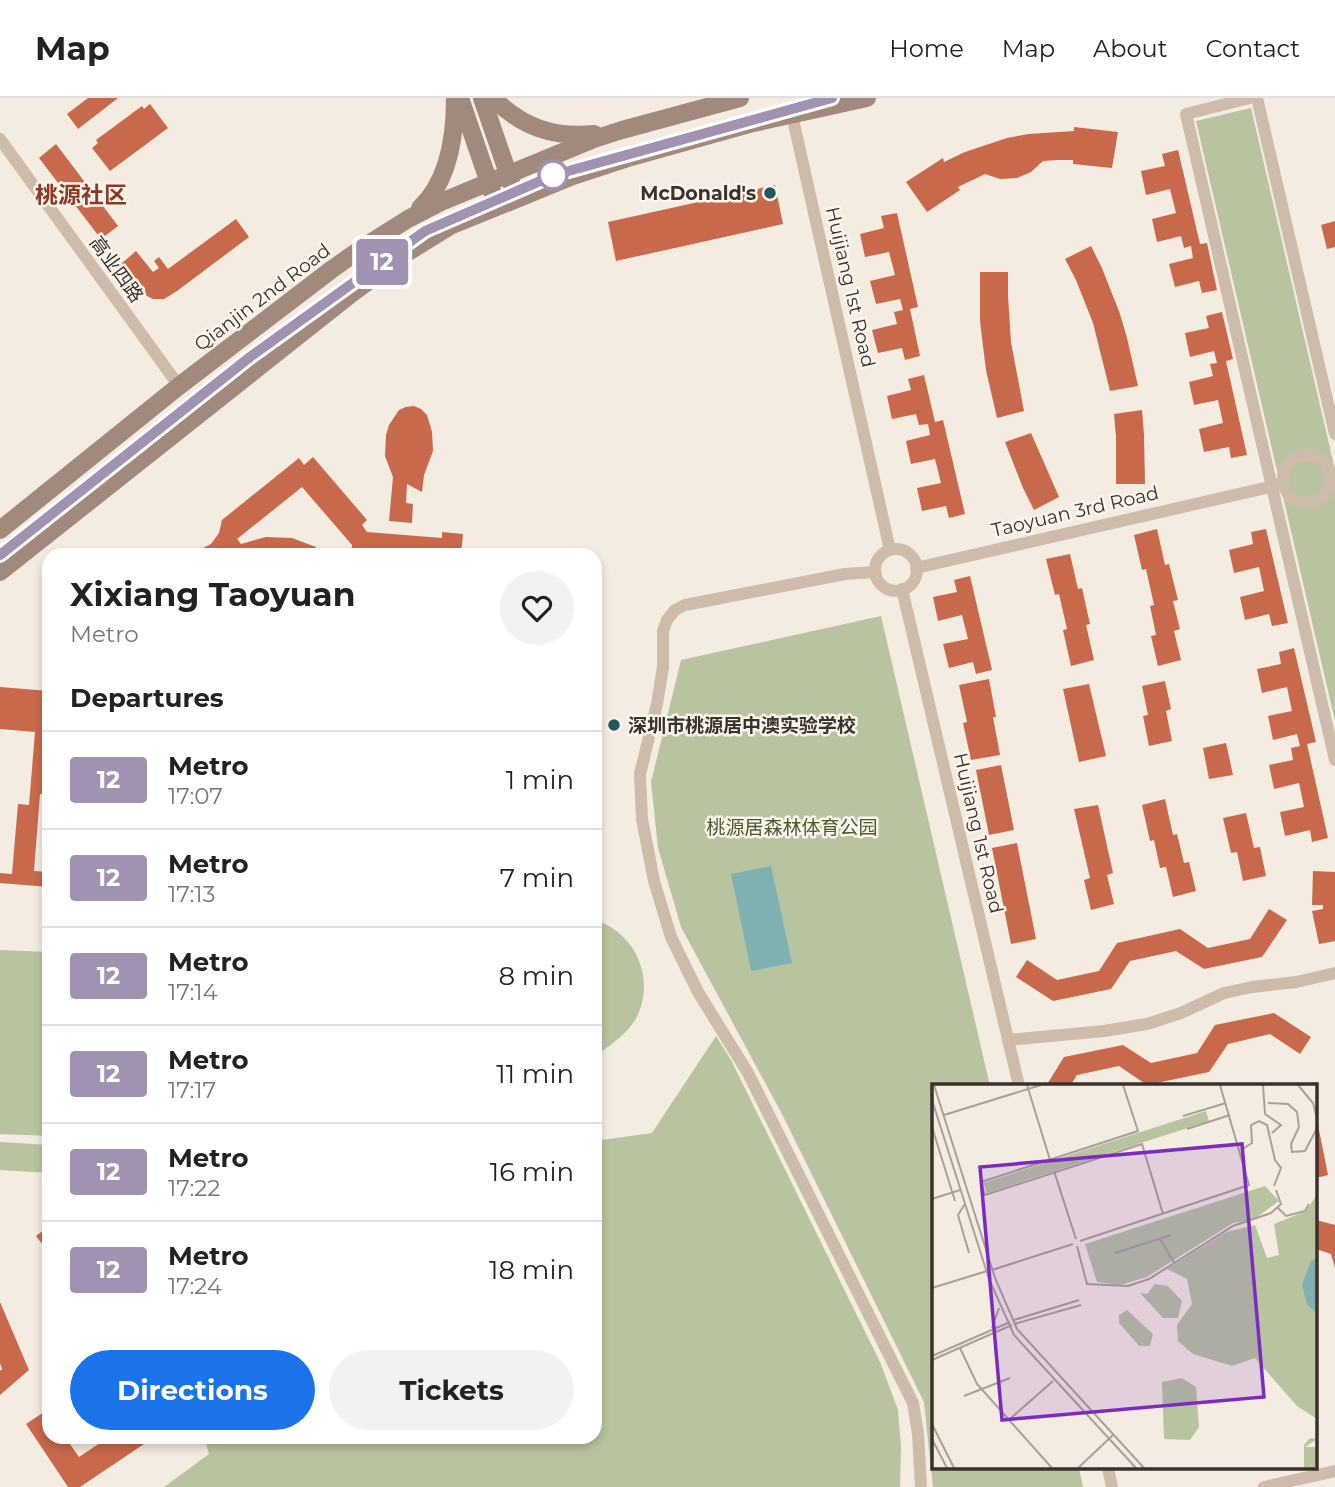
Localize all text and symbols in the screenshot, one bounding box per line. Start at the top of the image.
text: Map [35,28,110,68]
text: Home [889,34,964,63]
text: Map [1002,34,1055,63]
text: About [1093,34,1167,63]
text: Contact [1205,34,1300,63]
unlabelled marker [538,160,568,190]
district label: 桃源社区 [35,181,127,209]
place label: McDonald's [640,182,756,205]
marker: McDonald's [762,185,778,201]
street label: Huijiang 1st Road [821,205,880,370]
street label: 高业四路 [85,232,148,307]
street label: Qianjin 2nd Road [190,239,335,356]
line badge: 12 [350,239,414,285]
text: 12 [370,247,394,276]
street label: Taoyuan 3rd Road [989,481,1161,542]
button: heart [500,571,574,645]
text: Xixiang Taoyuan [70,574,356,614]
text: Metro [70,620,139,648]
text: Departures [70,682,224,714]
place label: 深圳市桃源居中澳实验学校 [628,714,856,737]
marker: 深圳市桃源居中澳实验学校 [606,717,622,733]
text: Metro [168,750,249,782]
street label: Huijiang 1st Road [949,751,1008,916]
text: 1 min [506,764,574,796]
text: 12 [97,765,120,794]
text: 17:07 [168,782,223,810]
park label: 桃源居森林体育公园 [706,816,878,839]
text: Metro [168,848,249,880]
text: 7 min [500,862,574,894]
text: 12 [97,863,120,892]
text: 17:13 [168,880,216,908]
text: Metro [168,946,249,978]
text: 8 min [498,960,574,992]
text: 12 [97,961,120,990]
text: 17:14 [168,978,218,1006]
text: Metro [168,1044,249,1076]
text: 11 min [496,1058,574,1090]
text: 12 [97,1059,120,1088]
text: 17:17 [168,1076,216,1104]
inset map [932,1084,1318,1470]
text: Metro [168,1142,249,1174]
text: 16 min [490,1156,574,1188]
text: 12 [97,1157,120,1186]
text: 17:22 [168,1174,220,1202]
text: Metro [168,1240,249,1272]
text: 18 min [489,1254,574,1286]
text: 12 [97,1255,120,1284]
text: 17:24 [168,1272,222,1300]
button: Directions [70,1350,315,1430]
button: Tickets [329,1350,574,1430]

